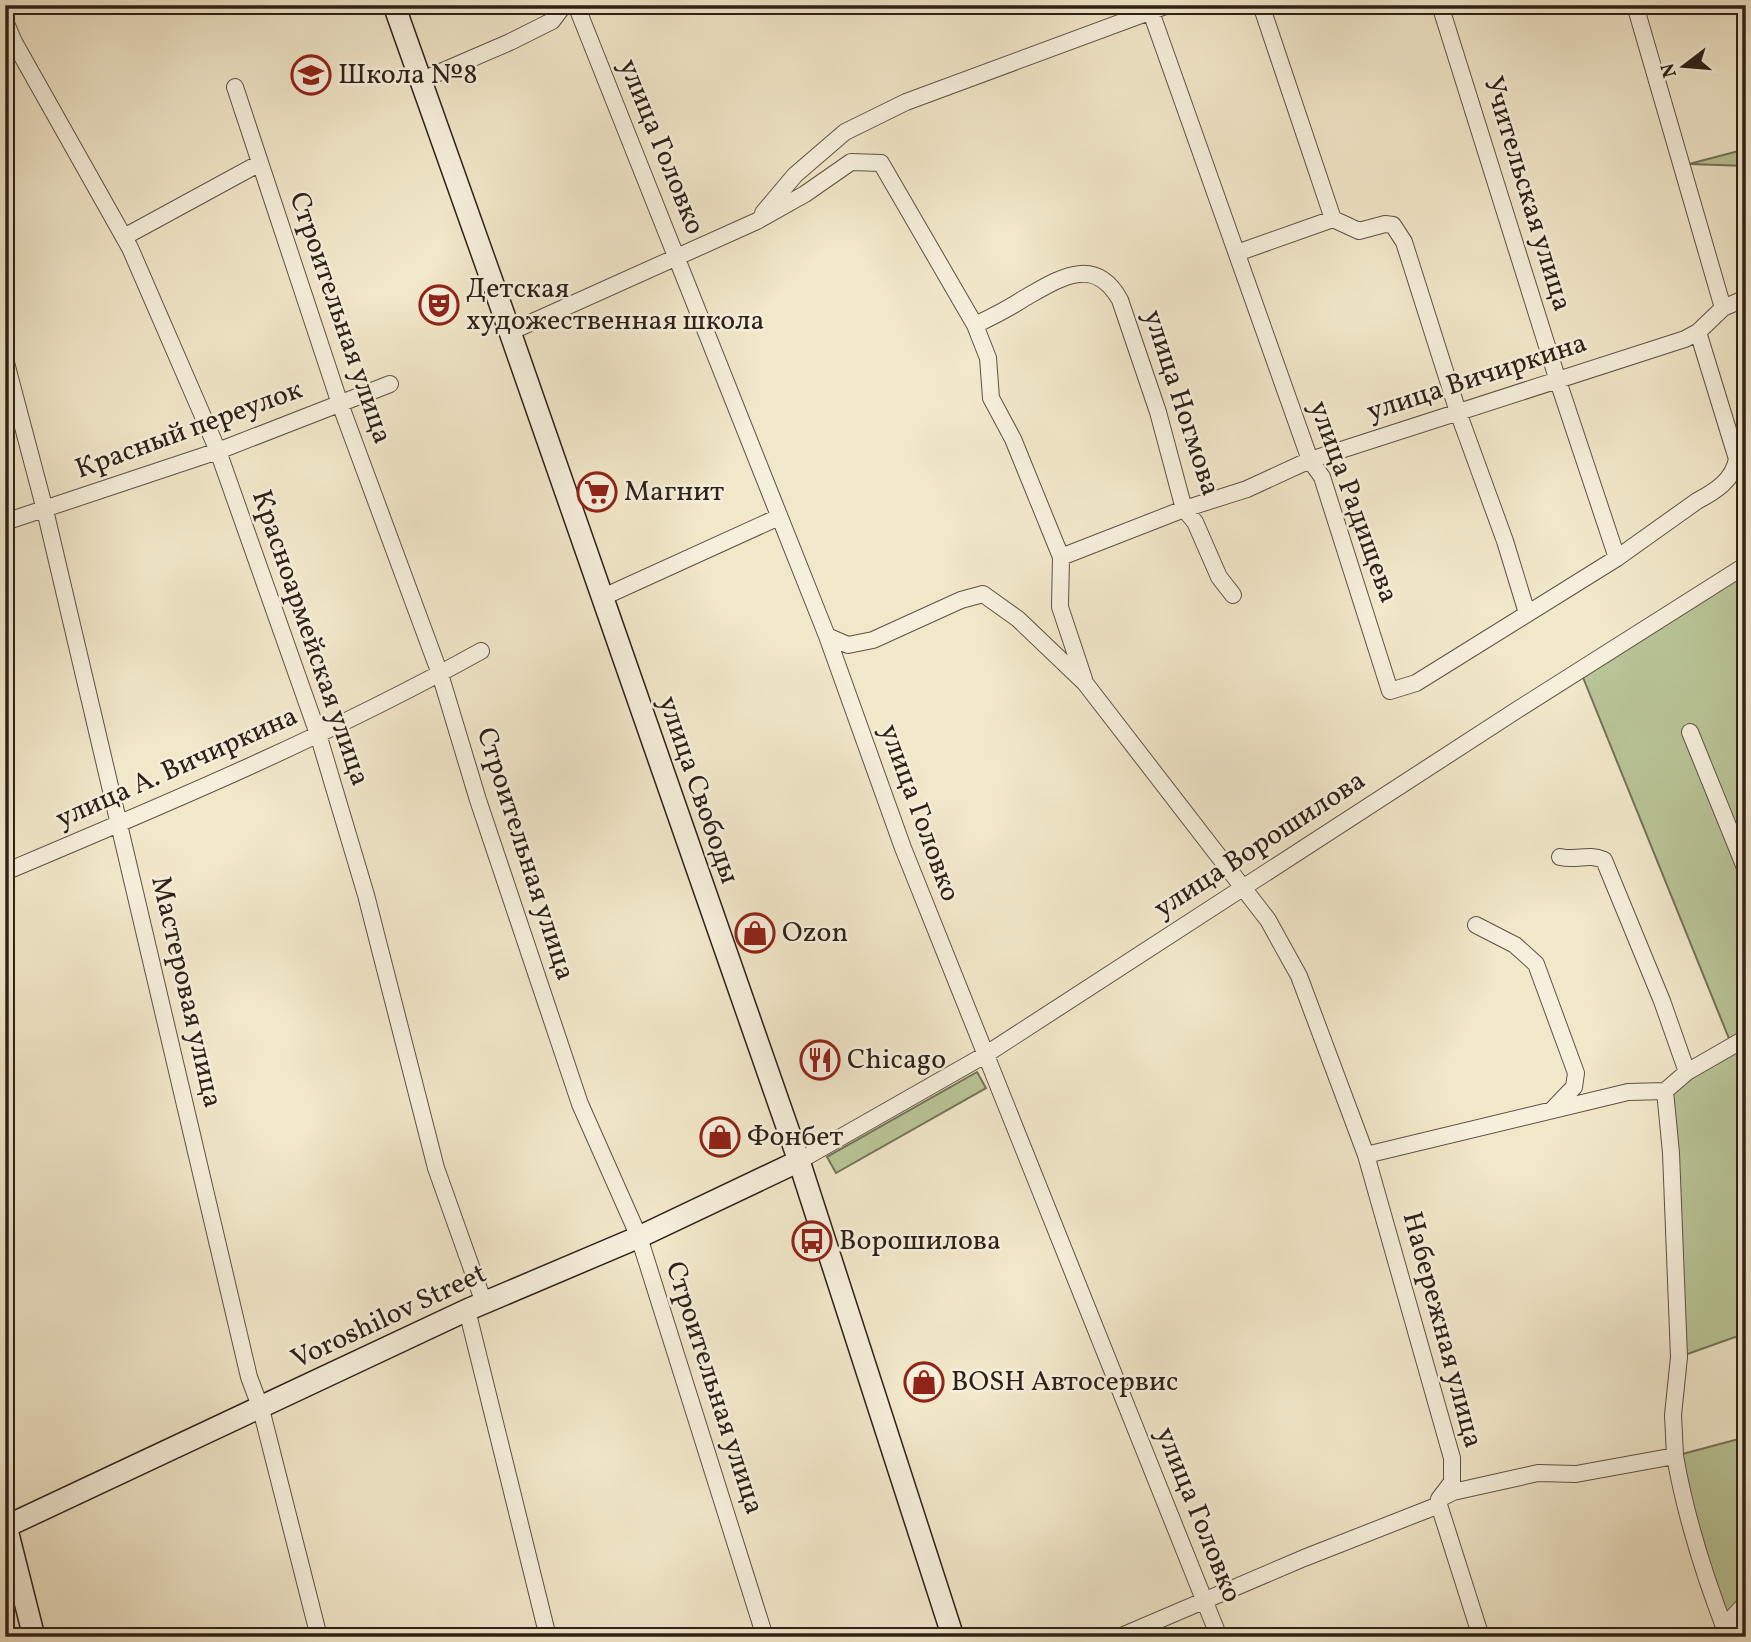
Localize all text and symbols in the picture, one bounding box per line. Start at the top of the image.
north arrow [1650,32,1720,102]
street label: улица Головко [608,53,714,241]
school or university icon: Школа №8 [290,54,332,96]
place label: Школа №8 [338,56,477,95]
text: N [1655,60,1684,80]
street label: Учительская улица [1473,72,1581,316]
street label: Строительная улица [279,187,401,449]
place label: Детская художественная школа [466,270,764,341]
theatre icon: Детская художественная школа [418,284,460,326]
street label: улица Ногмова [1133,305,1229,501]
street label: улица Вичиркина [1362,324,1592,432]
street label: Красный переулок [70,371,308,489]
street label: улица Радищева [1298,396,1408,608]
supermarket icon: Магнит [576,471,618,513]
place label: Магнит [624,473,724,512]
street label: Красноармейская улица [241,485,379,791]
street label: улица Свободы [648,691,748,889]
street label: улица А. Вичиркина [50,697,304,839]
street label: улица Головко [869,719,969,907]
street label: Строительная улица [466,723,584,985]
street label: улица Ворошилова [1146,762,1374,928]
street label: Мастеровая улица [140,872,232,1112]
shop icon: Ozon [734,912,776,954]
place label: Ozon [782,914,848,953]
restaurant icon: Chicago [799,1039,841,1081]
place label: Chicago [847,1041,946,1080]
shop icon: Фонбет [699,1116,741,1158]
place label: Фонбет [747,1118,843,1157]
street label: Набережная улица [1392,1208,1492,1452]
bus stop icon: Ворошилова [791,1220,833,1262]
place label: Ворошилова [839,1222,1001,1261]
street label: Voroshilov Street [285,1255,493,1379]
street label: Строительная улица [655,1257,773,1519]
shop icon: BOSH Автосервис [903,1361,945,1403]
place label: BOSH Автосервис [951,1363,1179,1402]
street label: улица Головко [1145,1421,1251,1609]

